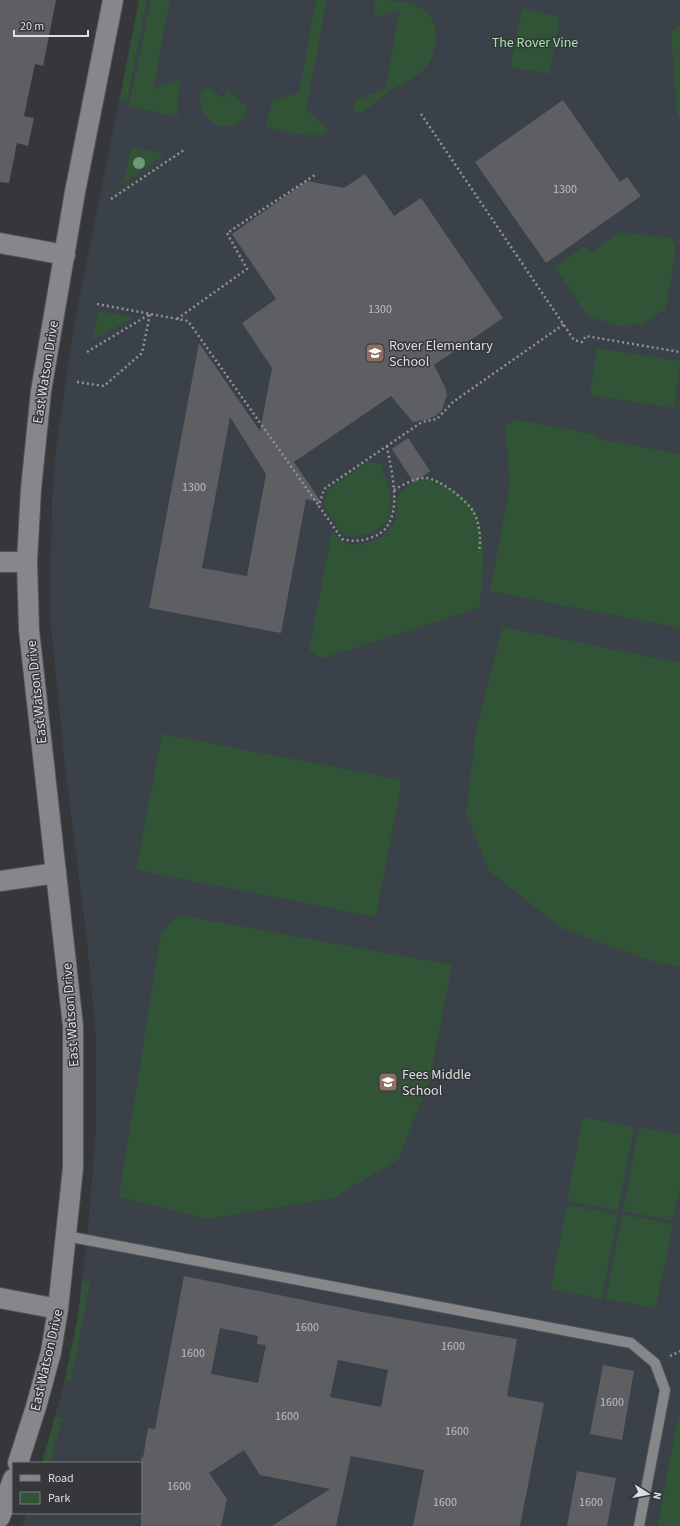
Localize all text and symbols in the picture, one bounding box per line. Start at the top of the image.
scale bar [14,12,88,38]
text: 20 m [20,18,44,35]
park label: The Rover Vine [492,33,578,53]
house number: 1300 [553,181,577,198]
house number: 1300 [368,301,392,318]
street label: East Watson Drive [28,319,64,425]
place label: Rover Elementary School [389,336,493,372]
school or university icon: Rover Elementary School [364,342,386,364]
house number: 1300 [182,479,206,496]
street label: East Watson Drive [22,639,52,745]
street label: East Watson Drive [57,962,85,1068]
place label: Fees Middle School [402,1065,471,1101]
school or university icon: Fees Middle School [377,1071,399,1093]
street label: East Watson Drive [26,1307,68,1413]
house number: 1600 [295,1319,319,1336]
house number: 1600 [441,1338,465,1355]
house number: 1600 [181,1345,205,1362]
house number: 1600 [600,1394,624,1411]
house number: 1600 [275,1408,299,1425]
house number: 1600 [445,1423,469,1440]
legend [12,1462,142,1514]
text: Road [48,1470,74,1487]
north arrow [628,1474,668,1514]
house number: 1600 [167,1478,191,1495]
text: Park [48,1490,70,1507]
text: N [649,1491,665,1501]
house number: 1600 [433,1494,457,1511]
house number: 1600 [579,1494,603,1511]

